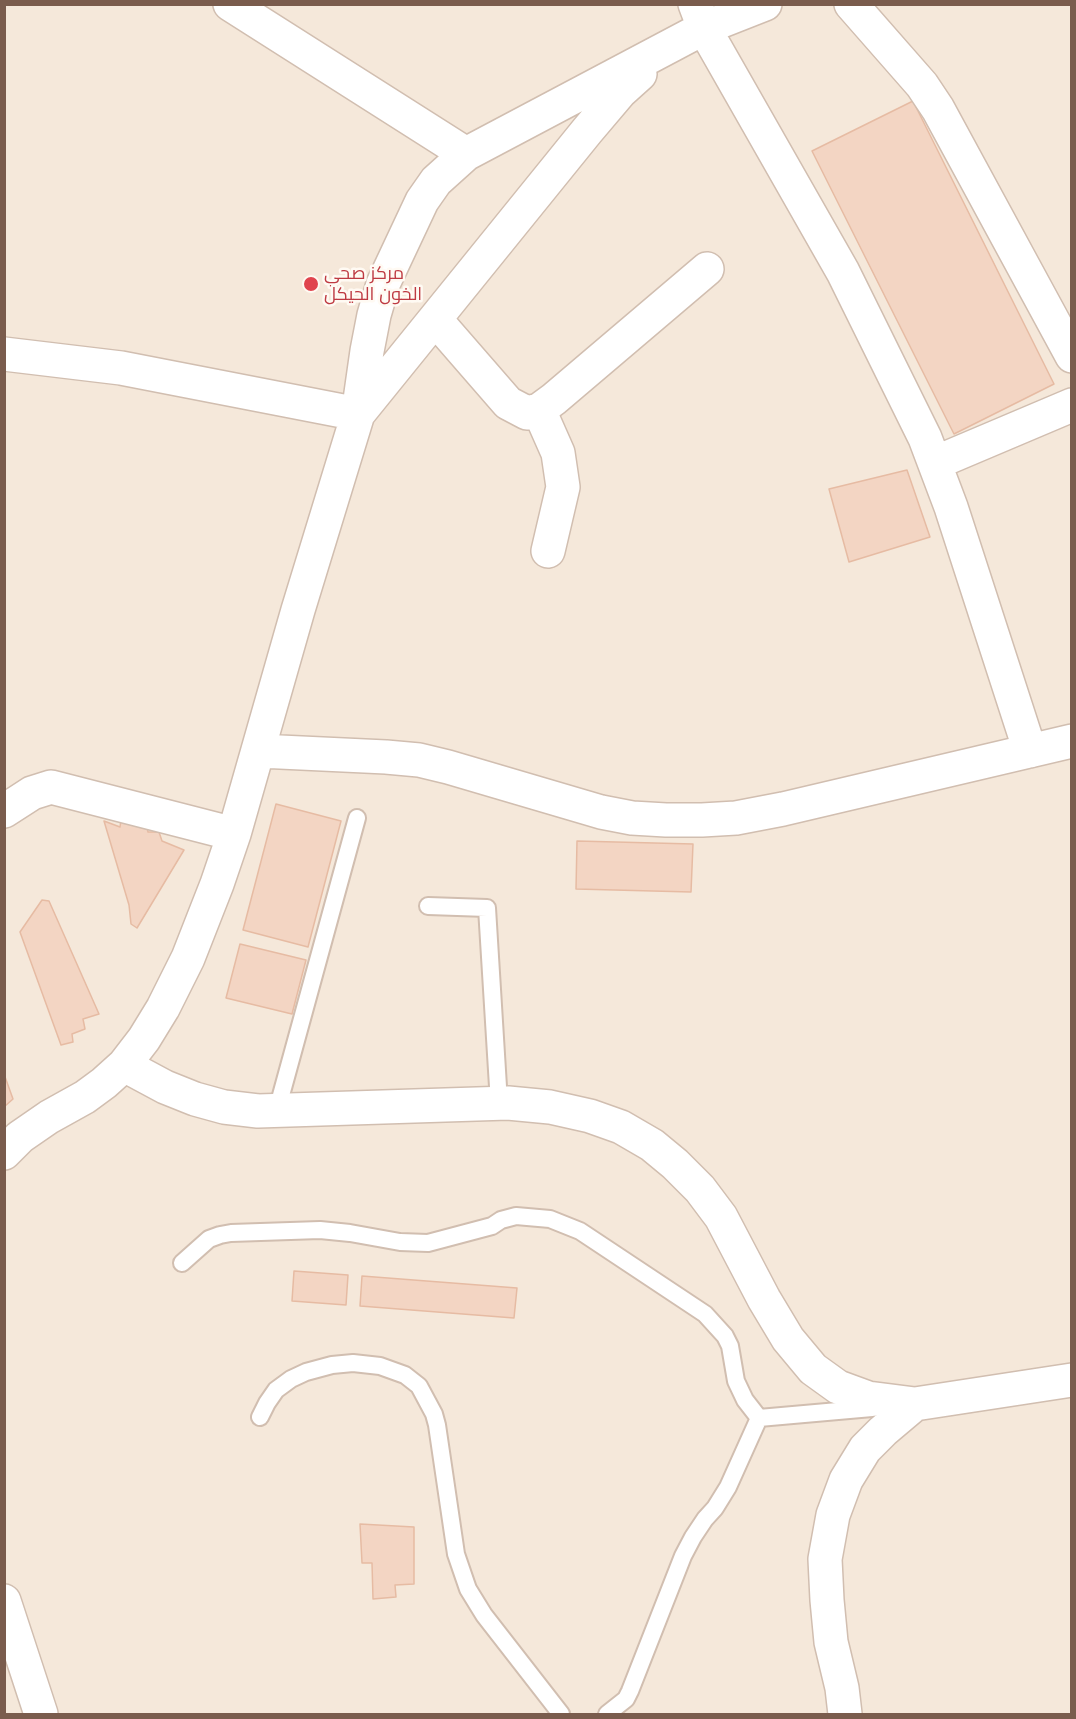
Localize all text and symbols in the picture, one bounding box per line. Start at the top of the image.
place label: مركز صحي الخون الحيكل [324,263,422,306]
marker: مركز صحي الخون الحيكل [302,275,320,293]

